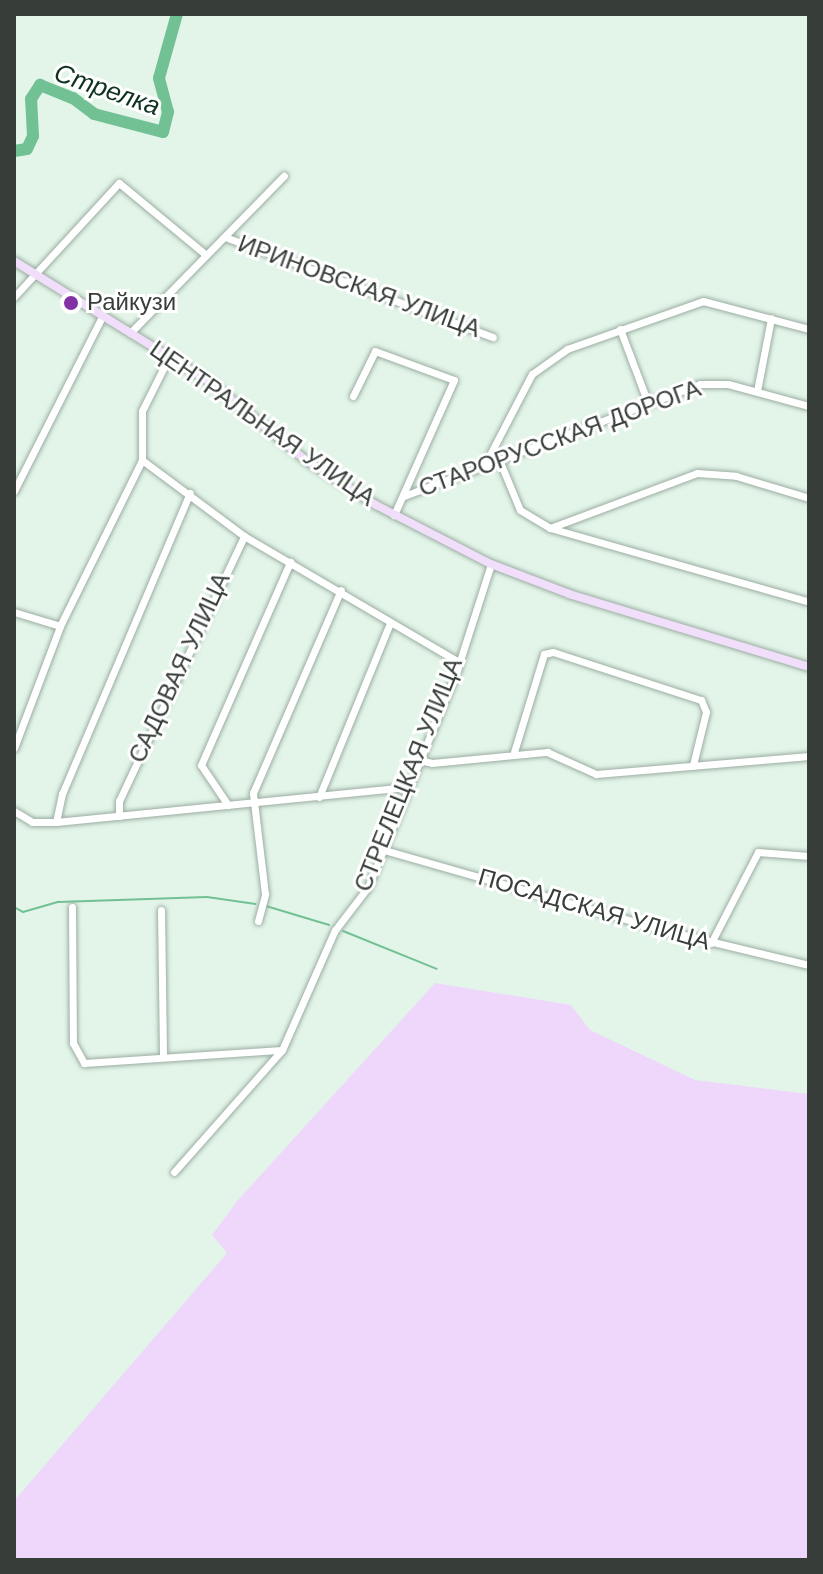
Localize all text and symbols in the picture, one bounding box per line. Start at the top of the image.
water label: Стрелка [50,57,164,123]
street label: ИРИНОВСКАЯ УЛИЦА [234,230,484,344]
place label: Райкузи [87,289,176,317]
marker: Райкузи [62,294,80,312]
street label: ЦЕНТРАЛЬНАЯ УЛИЦА [144,335,380,513]
street label: СТАРОРУССКАЯ ДОРОГА [415,375,705,503]
street label: САДОВАЯ УЛИЦА [123,568,237,768]
street label: СТРЕЛЕЦКАЯ УЛИЦА [349,654,469,896]
street label: ПОСАДСКАЯ УЛИЦА [475,863,713,957]

